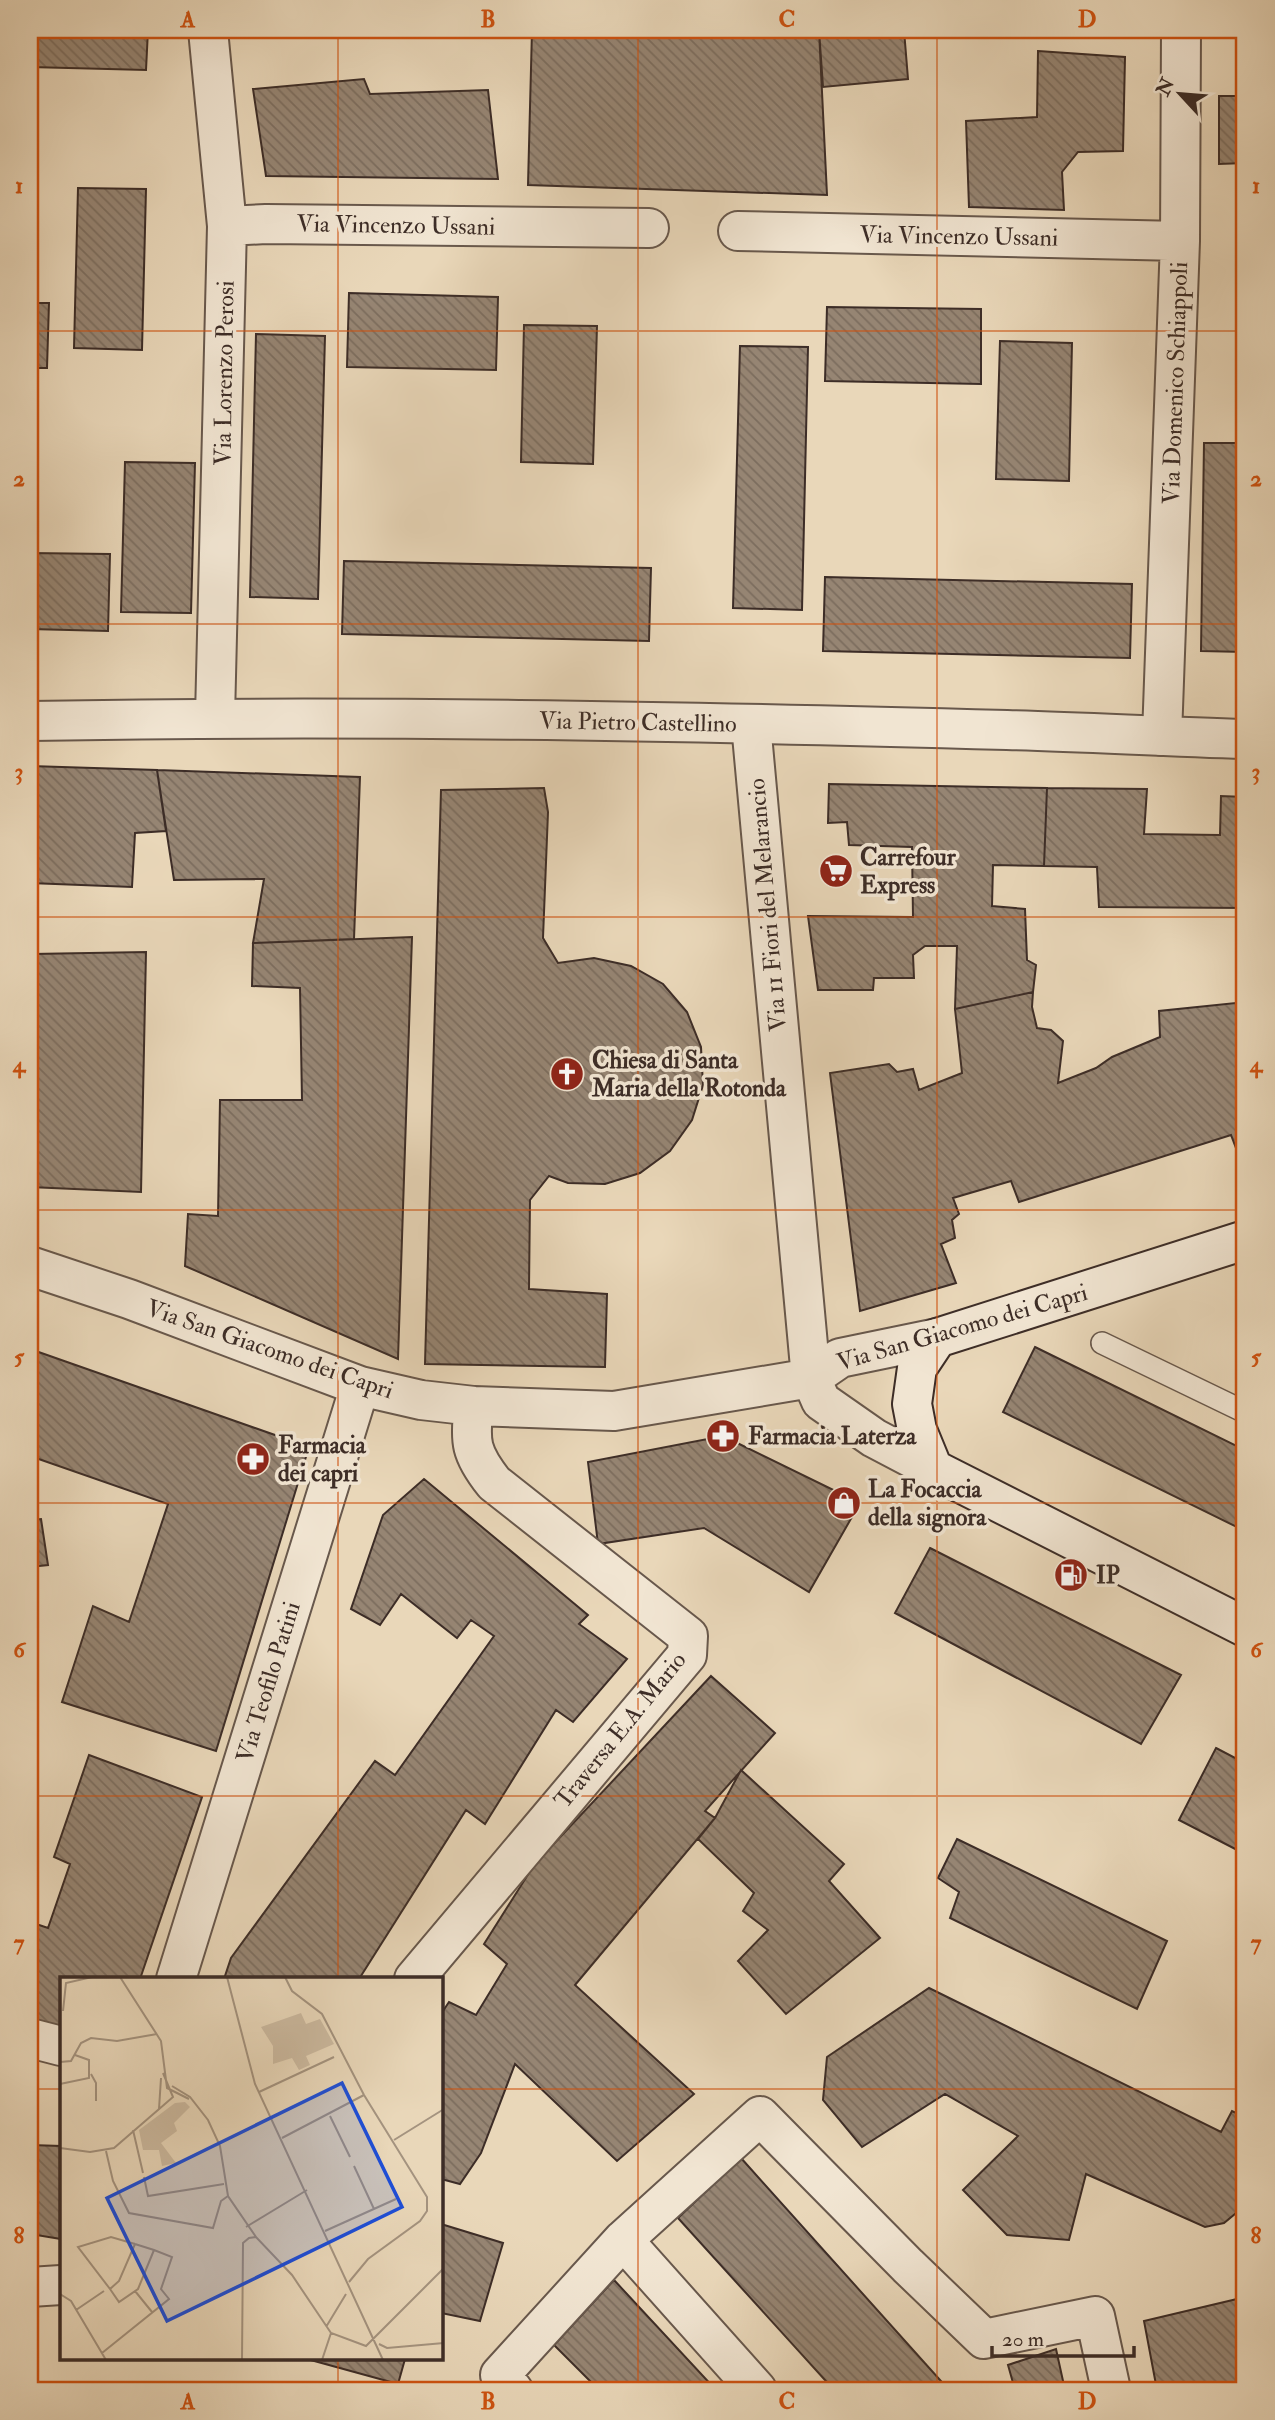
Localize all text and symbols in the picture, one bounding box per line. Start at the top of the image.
text: A [180,5,196,34]
text: B [480,5,496,34]
text: C [779,5,795,34]
text: D [1078,5,1096,34]
north arrow [1146,60,1216,130]
text: N [1151,73,1181,101]
text: 1 [15,171,23,200]
text: 1 [1252,171,1260,200]
street label: Via Vincenzo Ussani [296,208,496,243]
street label: Via Vincenzo Ussani [859,219,1059,254]
street label: Via Domenico Schiappoli [1156,261,1195,505]
street label: Via Lorenzo Perosi [207,280,242,466]
text: 2 [13,464,25,493]
text: 2 [1250,464,1262,493]
street label: Via Pietro Castellino [539,705,737,740]
text: 3 [15,757,23,786]
text: 3 [1252,757,1260,786]
street label: Via 11 Fiori del Melarancio [741,777,794,1033]
place label: Carrefour Express [860,842,957,901]
supermarket icon: Carrefour Express [817,852,855,890]
place label: Chiesa di Santa Maria della Rotonda [591,1045,787,1104]
text: 4 [12,1050,27,1079]
text: 4 [1249,1050,1264,1079]
church icon: Chiesa di Santa Maria della Rotonda [548,1055,586,1093]
street label: Via San Giacomo dei Capri [833,1277,1091,1378]
street label: Via San Giacomo dei Capri [142,1293,398,1406]
text: 5 [14,1342,25,1371]
text: 5 [1251,1342,1262,1371]
pharmacy icon: Farmacia Laterza [704,1417,742,1455]
place label: Farmacia Laterza [748,1421,917,1452]
place label: Farmacia dei capri [278,1430,367,1489]
pharmacy icon: Farmacia dei capri [234,1440,272,1478]
place label: La Focaccia della signora [868,1474,987,1533]
shop icon: La Focaccia della signora [825,1484,863,1522]
fuel station icon: IP [1052,1556,1090,1594]
place label: IP [1096,1560,1120,1591]
street label: Via Teofilo Patini [229,1598,308,1766]
text: 6 [13,1635,27,1664]
text: 6 [1250,1635,1264,1664]
street label: Traversa E.A. Mario [548,1646,693,1815]
text: 7 [14,1928,25,1957]
text: 7 [1251,1928,1262,1957]
inset map [60,1977,443,2360]
text: 8 [14,2221,25,2250]
text: 8 [1251,2221,1262,2250]
scale bar [992,2315,1133,2359]
text: 20 m [1002,2326,1044,2353]
text: A [180,2387,196,2416]
text: B [480,2387,496,2416]
text: C [779,2387,795,2416]
text: D [1078,2387,1096,2416]

